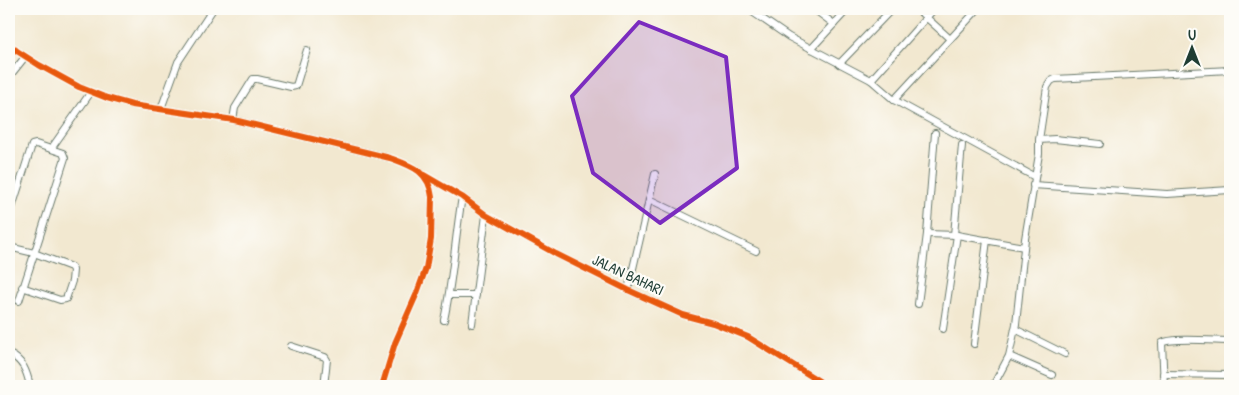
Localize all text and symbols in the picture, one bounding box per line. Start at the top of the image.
north arrow [1166,22,1216,72]
text: U [1188,25,1196,44]
street label: JALAN BAHARI [589,249,667,300]

